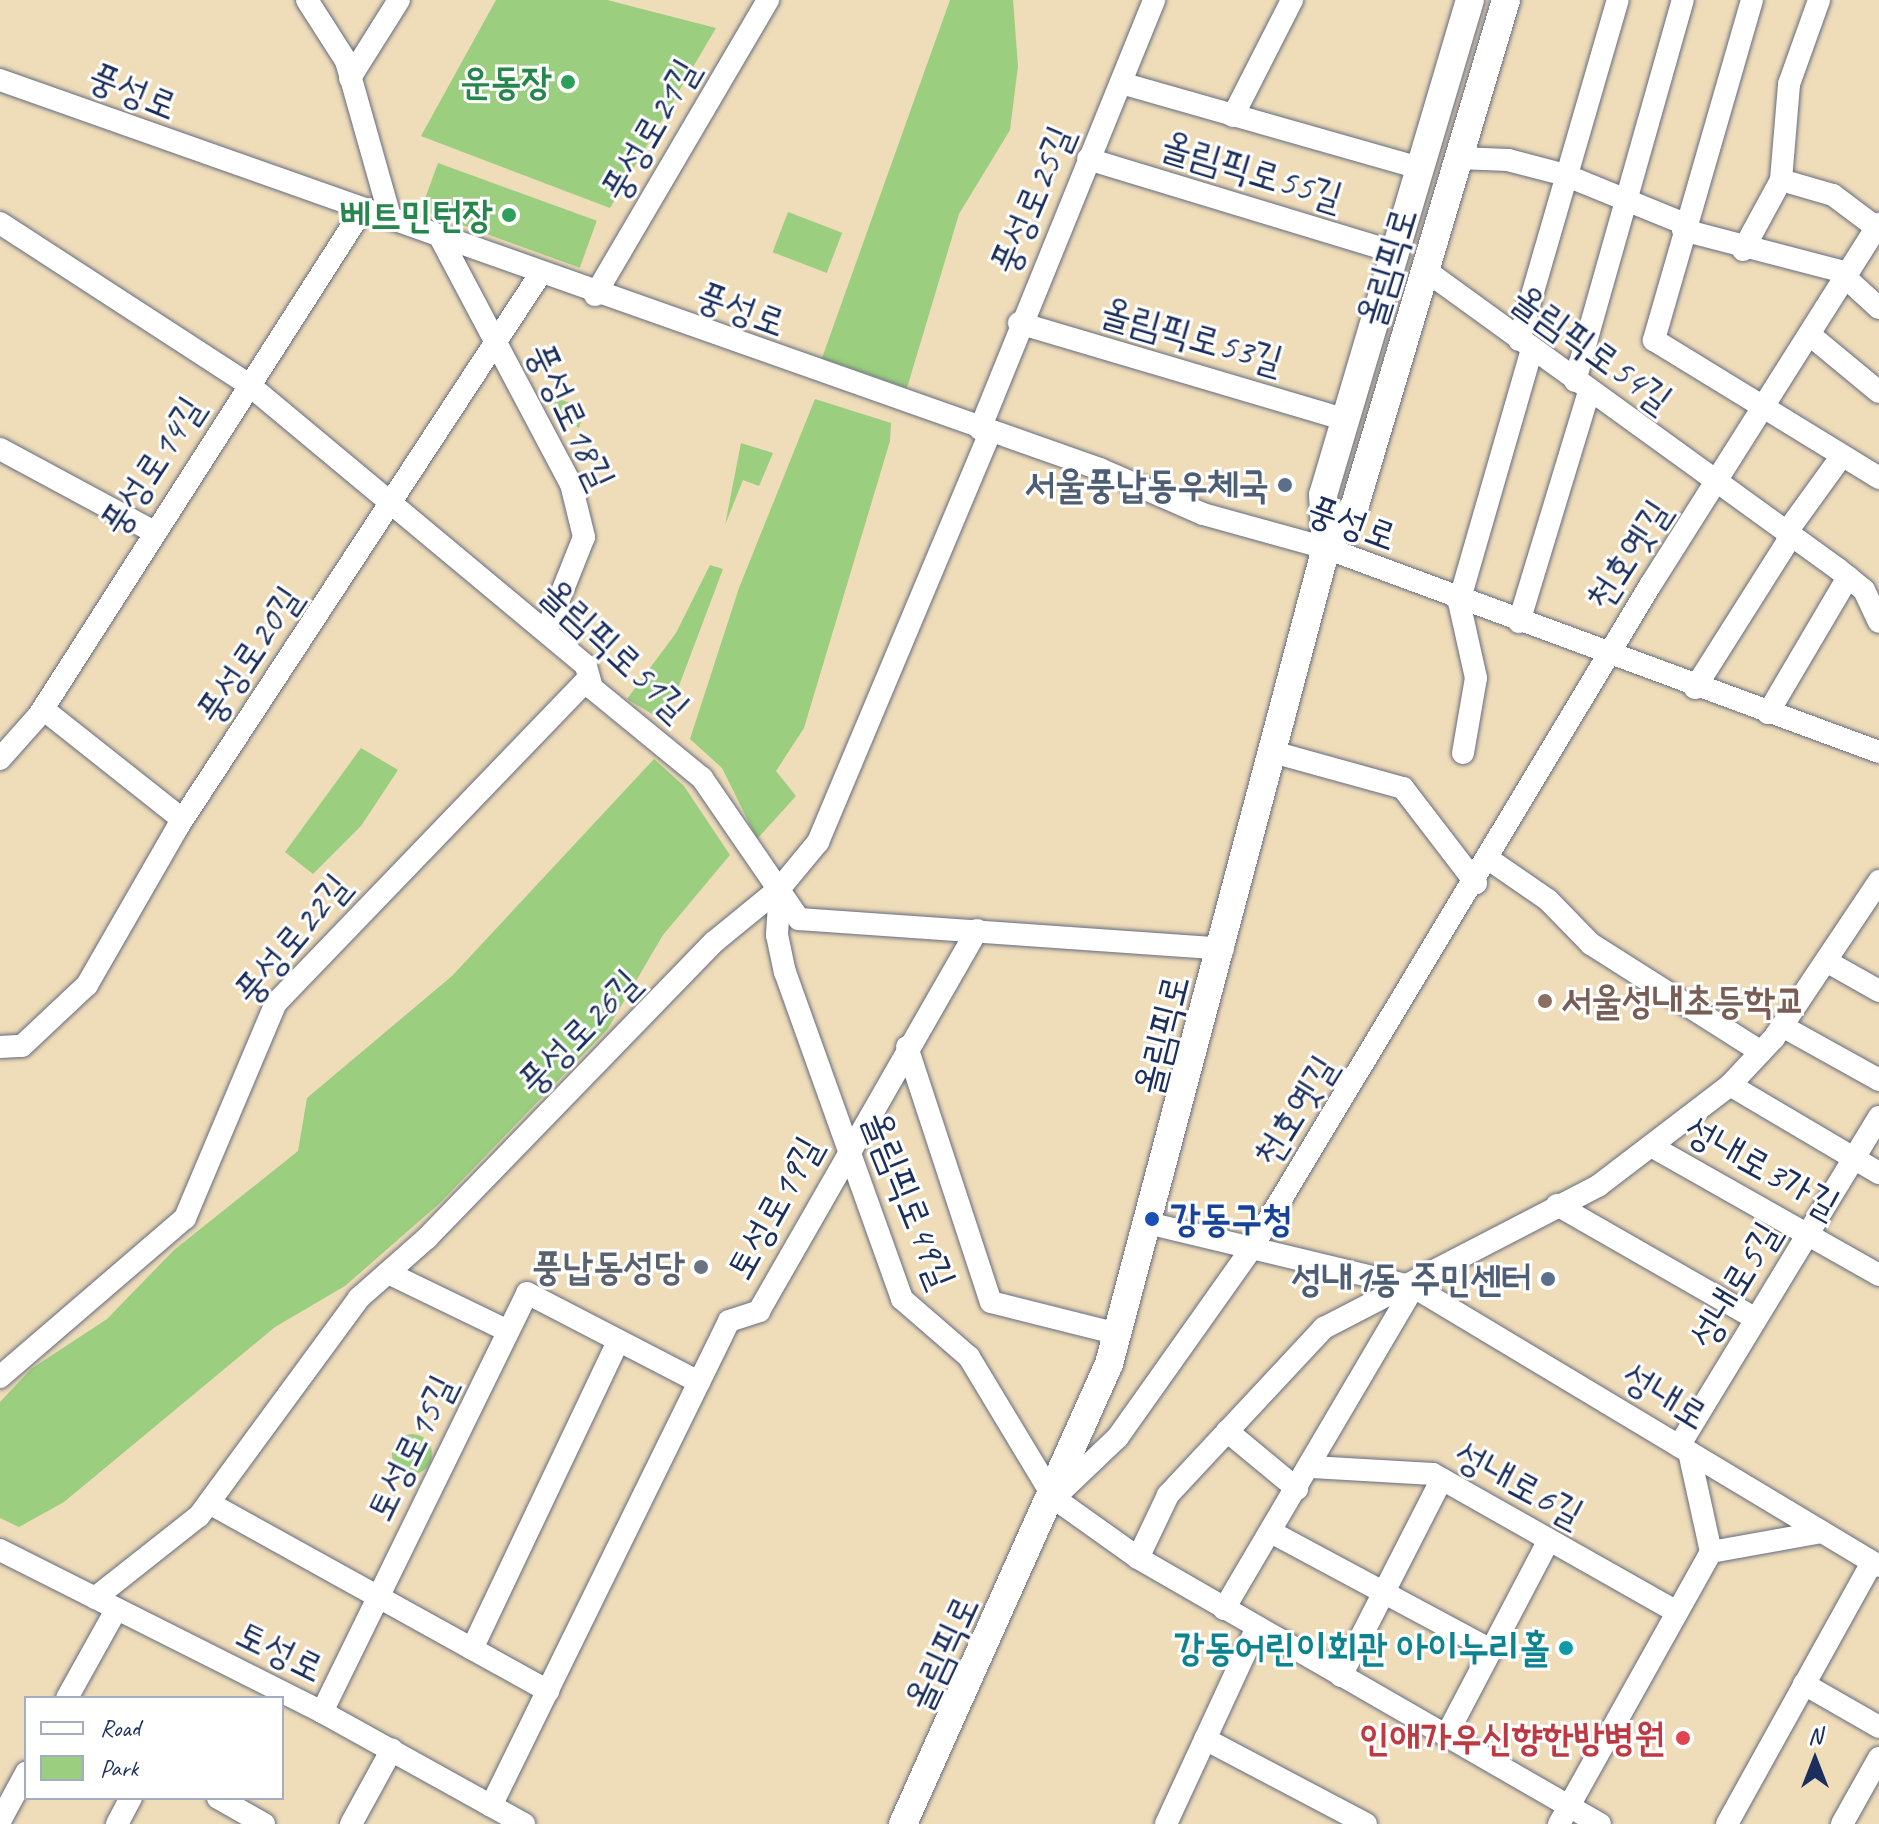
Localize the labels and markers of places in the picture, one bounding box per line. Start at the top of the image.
place label: 운동장 [460,59,552,105]
marker: 운동장 [559,73,577,91]
place label: 베트민턴장 [340,192,493,238]
marker: 베트민턴장 [500,206,518,224]
place label: 서울풍납동우체국 [1024,462,1269,508]
marker: 서울풍납동우체국 [1276,476,1294,494]
place label: 서울성내초등학교 [1561,978,1806,1024]
marker: 서울성내초등학교 [1536,992,1554,1010]
place label: 강동구청 [1170,1196,1292,1242]
marker: 강동구청 [1141,1208,1163,1230]
place label: 풍납동성당 [532,1244,685,1290]
place label: 성내1동 주민센터 [1292,1256,1532,1302]
marker: 풍납동성당 [692,1258,710,1276]
marker: 성내1동 주민센터 [1539,1270,1557,1288]
place label: 강동어린이회관 아이누리홀 [1174,1625,1550,1671]
marker: 강동어린이회관 아이누리홀 [1557,1639,1575,1657]
place label: 인애가우신향한방병원 [1359,1715,1665,1761]
marker: 인애가우신향한방병원 [1672,1727,1694,1749]

